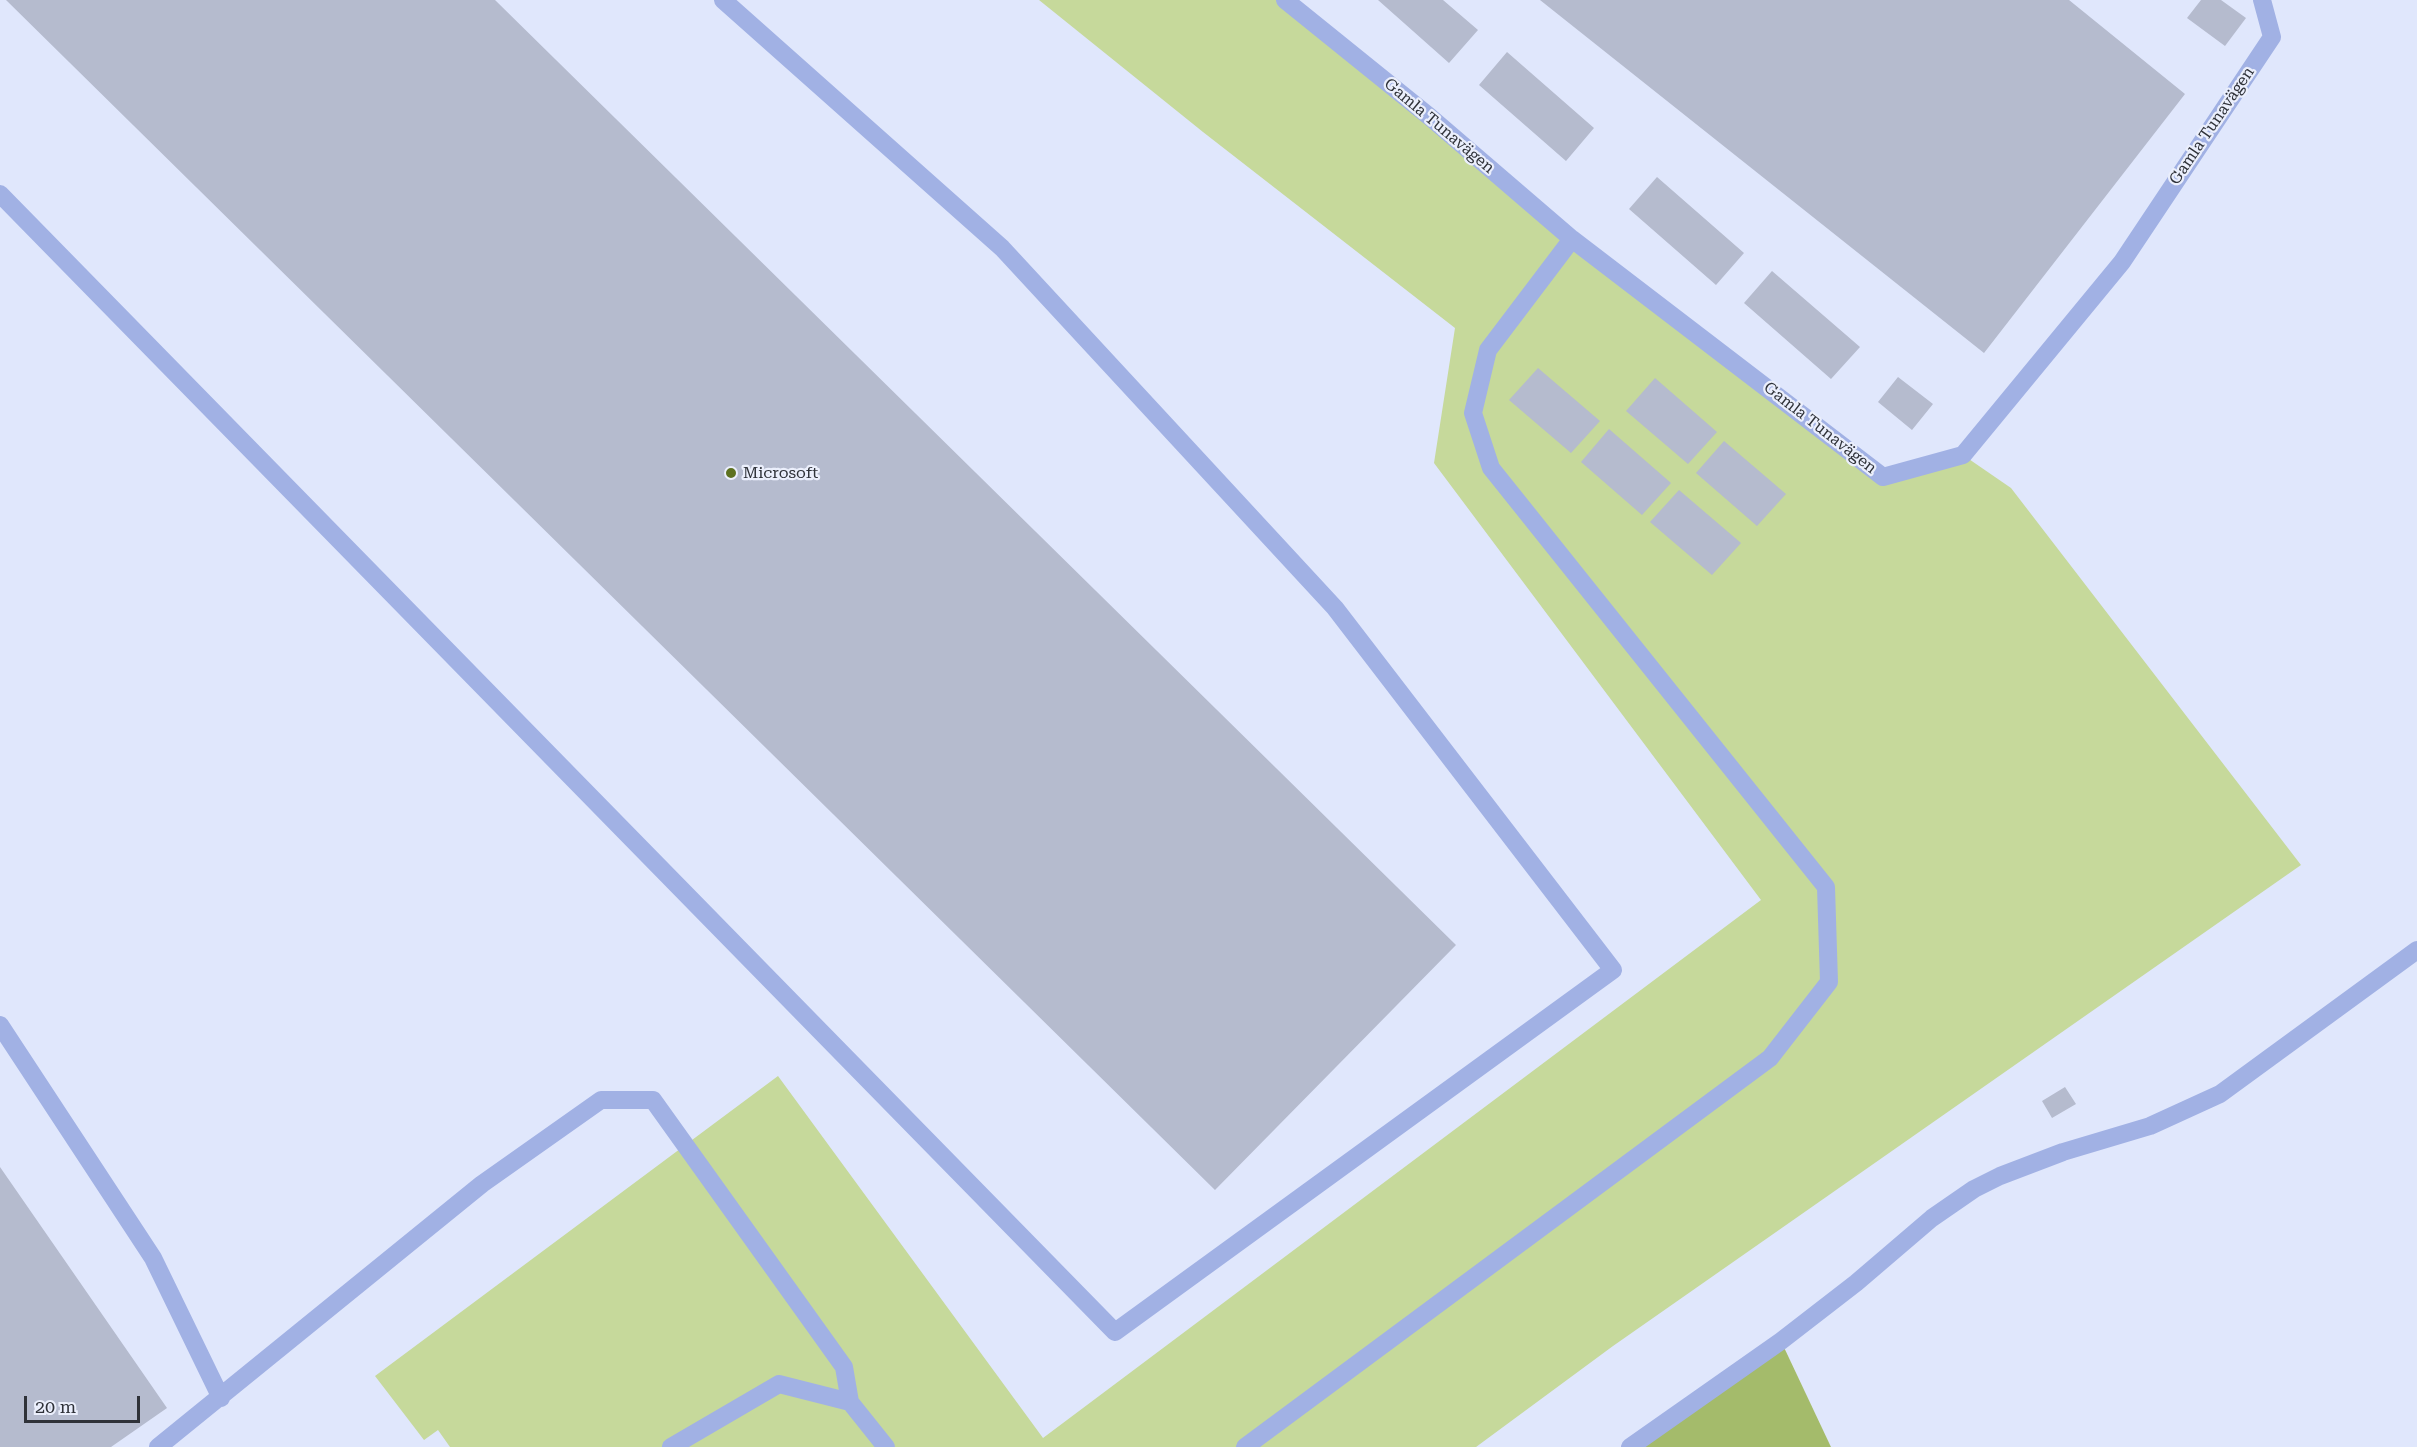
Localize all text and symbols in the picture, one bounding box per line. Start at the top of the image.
street label: Gamla Tunavägen [2165,63,2259,189]
street label: Gamla Tunavägen [1380,74,1498,178]
street label: Gamla Tunavägen [1760,378,1880,478]
place label: Microsoft [743,463,818,483]
marker: Microsoft [724,466,738,480]
scale bar [27,1384,142,1422]
text: 20 m [35,1396,76,1417]

